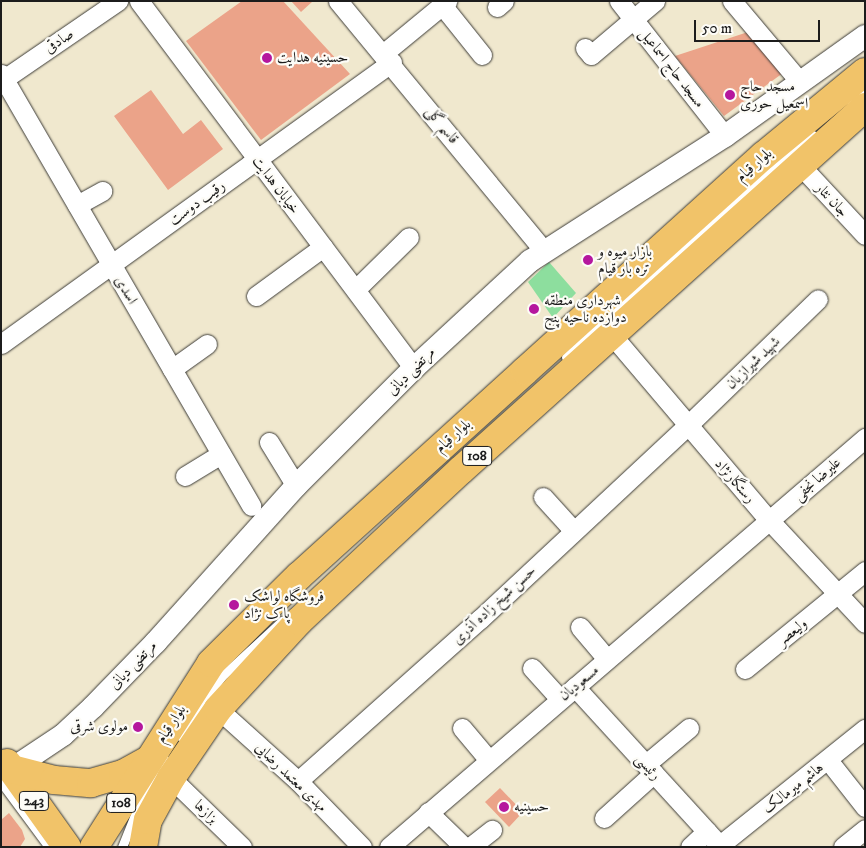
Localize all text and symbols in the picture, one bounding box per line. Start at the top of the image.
scale bar [696,10,822,42]
text: 50 m [702,19,732,38]
street label: صادقی [41,25,77,57]
street label: مسجد حاج اسماعیل [635,25,709,111]
place label: حسینیه هدایت [277,49,348,67]
marker: حسینیه هدایت [261,52,273,64]
place label: مسجد حاج اسمعیل حوری [740,77,808,112]
marker: مسجد حاج اسمعیل حوری [724,89,736,101]
street label: قاسم گلی [421,102,463,148]
street label: بلوار قیام [732,144,776,186]
street label: خیابان‌ هدایت [248,152,304,218]
street label: رقیب دوست [165,177,229,229]
street label: جان نثار [812,179,852,221]
place label: بازار میوه و تره بار قیام [598,242,652,277]
marker: بازار میوه و تره بار قیام [582,254,594,266]
street label: اسدی [111,272,141,308]
place label: شهرداری منطقه دوازده ناحیه پنج [544,291,627,326]
marker: شهرداری منطقه دوازده ناحیه پنج [528,303,540,315]
street label: شهید شیرازیان [722,333,784,393]
street label: مرتضی دیانی [383,343,439,399]
street label: بلوار قیام [431,415,475,457]
road number: 108 [462,444,492,468]
street label: علیرضا نجفی [789,453,845,505]
street label: رستگارنژاد [711,455,759,507]
street label: حسن شیخ زاده آذری [448,562,540,648]
place label: فروشگاه لواشک پاک نژاد [244,587,324,622]
marker: فروشگاه لواشک پاک نژاد [228,599,240,611]
street label: ولیعصر [773,614,811,650]
street label: مرتضی دیانی [105,637,161,693]
street label: مسعودیان [555,661,603,705]
street label: بلوار قیام [152,701,190,747]
place label: مولوی شرقی [70,718,128,736]
marker: مولوی شرقی [132,721,144,733]
street label: مهدی معتمد رضایی [251,738,331,816]
street label: رئیسی [631,750,665,784]
street label: هاشم میرمالک [759,759,827,817]
road number: 243 [18,789,50,812]
road number: 108 [106,791,136,814]
street label: بزازها [190,796,222,828]
place label: حسینیه [514,798,549,816]
marker: حسینیه [498,801,510,813]

